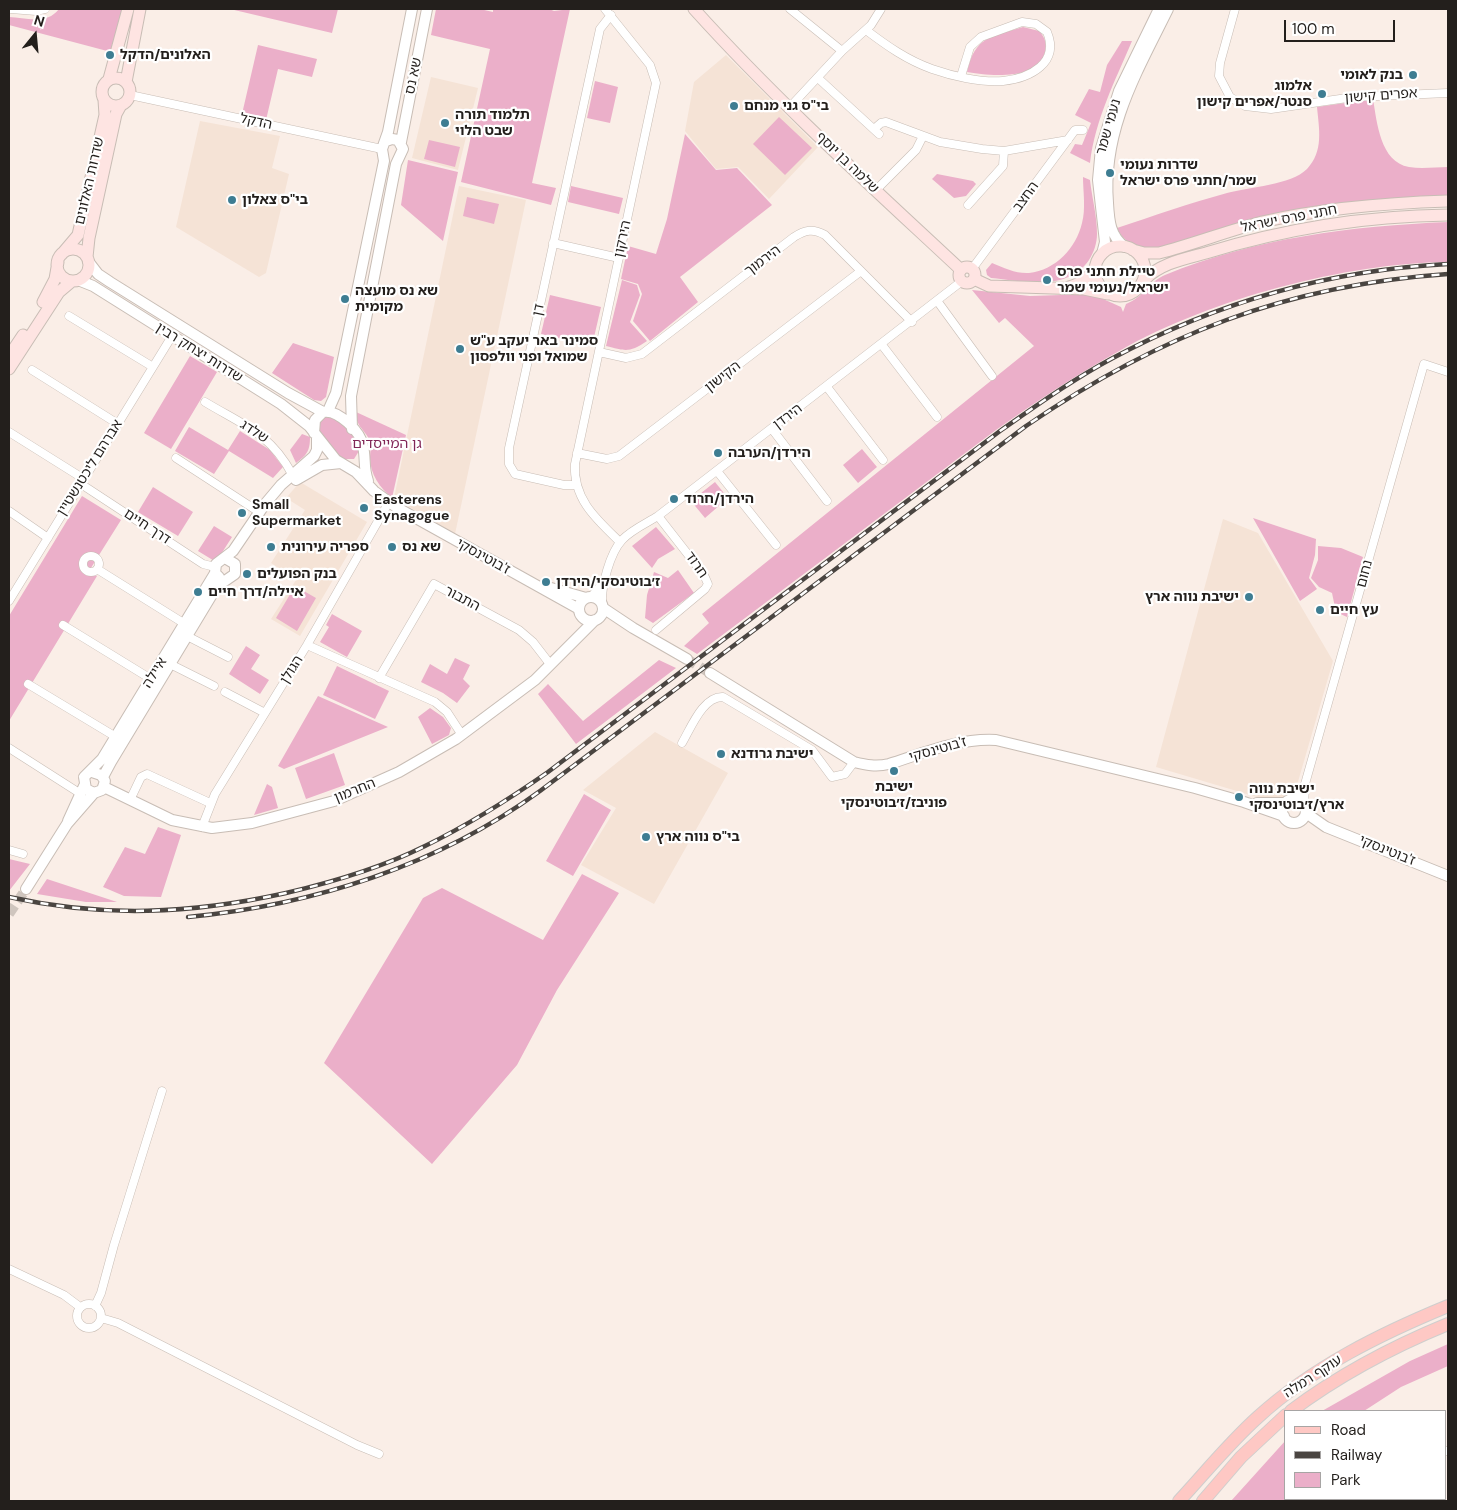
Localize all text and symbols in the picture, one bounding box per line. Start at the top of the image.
north arrow [10,10,60,60]
scale bar [1287,10,1398,42]
text: N [32,11,47,31]
text: 100 m [1292,19,1335,39]
place label: האלונים/הדקל [120,47,211,63]
marker: האלונים/הדקל [104,49,116,61]
street label: שא נס [402,56,426,96]
place label: בנק לאומי [1340,67,1403,83]
marker: בנק לאומי [1407,69,1419,81]
place label: אלמוג סנטר/אפרים קישון [1197,78,1312,110]
street label: אפרים קישון [1344,85,1418,107]
marker: אלמוג סנטר/אפרים קישון [1316,88,1328,100]
street label: נעמי שמר [1093,97,1125,157]
place label: בי"ס גני מנחם [744,98,829,114]
marker: בי"ס גני מנחם [728,100,740,112]
place label: תלמוד תורה שבט הלוי [455,107,530,140]
street label: הדקל [238,110,274,134]
marker: תלמוד תורה שבט הלוי [439,117,451,129]
street label: שלמה בן יוסף [812,129,882,197]
street label: שדרות האלונים [72,135,108,227]
place label: שדרות נעומי שמר/חתני פרס ישראל [1120,157,1257,190]
marker: שדרות נעומי שמר/חתני פרס ישראל [1104,167,1116,179]
street label: החצב [1009,179,1043,215]
place label: בי"ס צאלון [242,192,308,208]
marker: בי"ס צאלון [226,194,238,206]
street label: חתני פרס ישראל [1239,201,1339,237]
street label: הירקון [611,219,635,259]
street label: הירמוך [742,242,784,280]
place label: טיילת חתני פרס ישראל/נעומי שמר [1057,264,1169,296]
marker: טיילת חתני פרס ישראל/נעומי שמר [1041,274,1053,286]
place label: שא נס מועצה מקומית [355,283,438,316]
marker: שא נס מועצה מקומית [339,293,351,305]
street label: דן [530,302,548,318]
street label: שדרות יצחק רבין [152,320,246,386]
place label: סמינר באר יעקב ע"ש שמואל ופני וולפסון [470,333,598,366]
marker: סמינר באר יעקב ע"ש שמואל ופני וולפסון [454,343,466,355]
street label: הקישון [702,358,744,396]
street label: הירדן [770,401,806,433]
street label: אברהם ליכטנשטיין [54,417,126,519]
street label: שלדג [237,417,271,447]
park label: גן המייסדים [352,436,422,452]
place label: הירדן/הערבה [728,445,811,461]
marker: הירדן/הערבה [712,447,724,459]
place label: הירדן/חרוד [684,491,754,507]
place label: Easterens Synagogue [374,492,449,524]
marker: הירדן/חרוד [668,493,680,505]
place label: Small Supermarket [252,497,341,530]
marker: Easterens Synagogue [358,502,370,514]
street label: דרך חיים [121,506,173,548]
marker: Small Supermarket [236,507,248,519]
street label: ז'בוטינסקי [453,535,513,579]
place label: ספריה עירונית [281,539,369,555]
place label: שא נס [402,539,441,555]
marker: ספריה עירונית [265,541,277,553]
marker: שא נס [386,541,398,553]
street label: חרוד [681,549,711,581]
street label: נחום [1353,558,1377,590]
place label: בנק הפועלים [257,566,337,582]
marker: בנק הפועלים [241,568,253,580]
place label: ז׳בוטינסקי/הירדן [556,574,660,590]
marker: ז׳בוטינסקי/הירדן [540,576,552,588]
street label: התבור [441,583,483,615]
place label: איילה/דרך חיים [208,584,304,600]
marker: איילה/דרך חיים [192,586,204,598]
place label: ישיבת נווה ארץ [1145,589,1239,605]
marker: ישיבת נווה ארץ [1243,591,1255,603]
place label: עץ חיים [1330,602,1379,618]
marker: עץ חיים [1314,604,1326,616]
street label: הגולן [277,653,307,687]
street label: איילה [139,655,171,691]
street label: ז'בוטינסקי [907,734,969,766]
place label: ישיבת גרודנא [731,746,813,762]
marker: ישיבת גרודנא [715,748,727,760]
marker: ישיבת פוניבז/ז׳בוטינסקי [888,765,900,777]
street label: החרמון [332,775,378,807]
place label: ישיבת פוניבז/ז׳בוטינסקי [841,779,947,812]
place label: ישיבת נווה ארץ/ז׳בוטינסקי [1249,781,1344,814]
marker: ישיבת נווה ארץ/ז׳בוטינסקי [1233,791,1245,803]
place label: בי"ס נווה ארץ [656,829,740,845]
marker: בי"ס נווה ארץ [640,831,652,843]
street label: ז'בוטינסקי [1356,832,1418,870]
street label: עוקף רמלה [1281,1352,1345,1402]
legend [1284,1410,1447,1500]
text: Road [1331,1420,1366,1440]
text: Railway [1331,1445,1382,1465]
text: Park [1331,1470,1361,1490]

